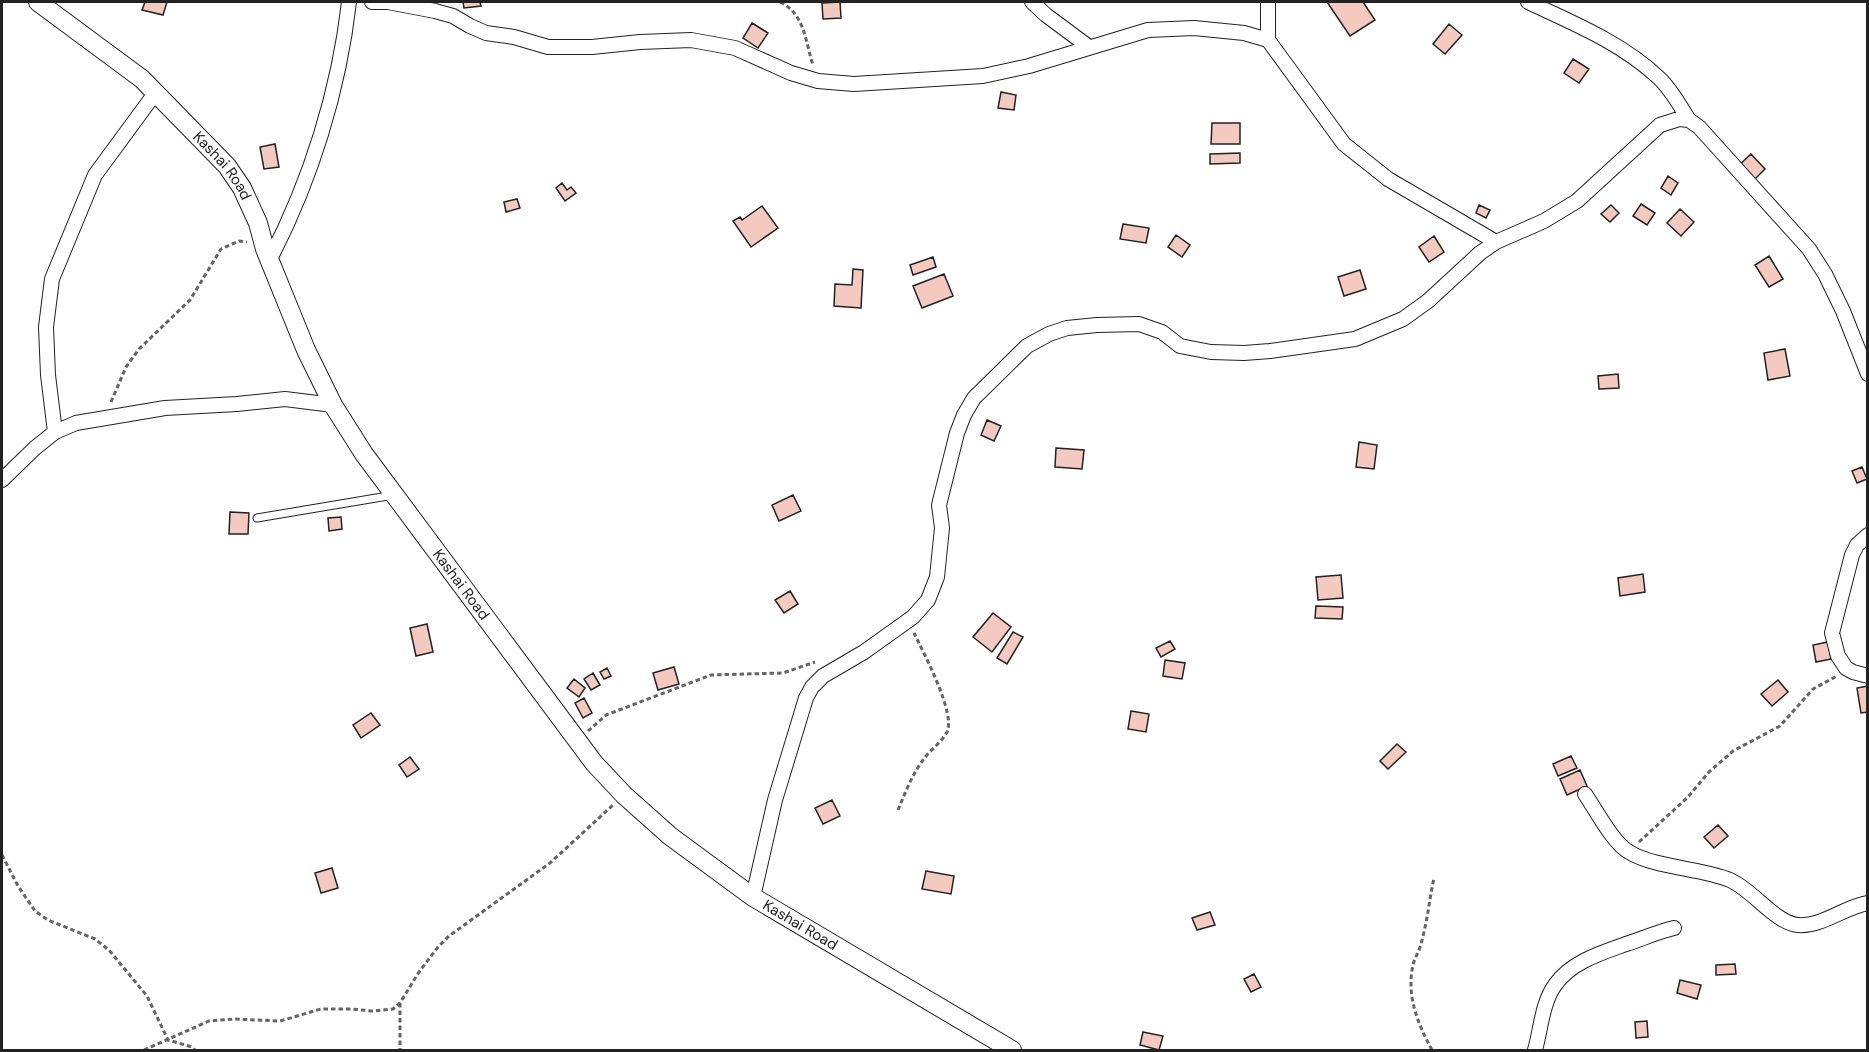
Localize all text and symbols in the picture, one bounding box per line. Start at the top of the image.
street label: Kashai Road [189,127,256,203]
street label: Kashai Road [428,545,494,624]
street label: Kashai Road [759,895,841,955]

